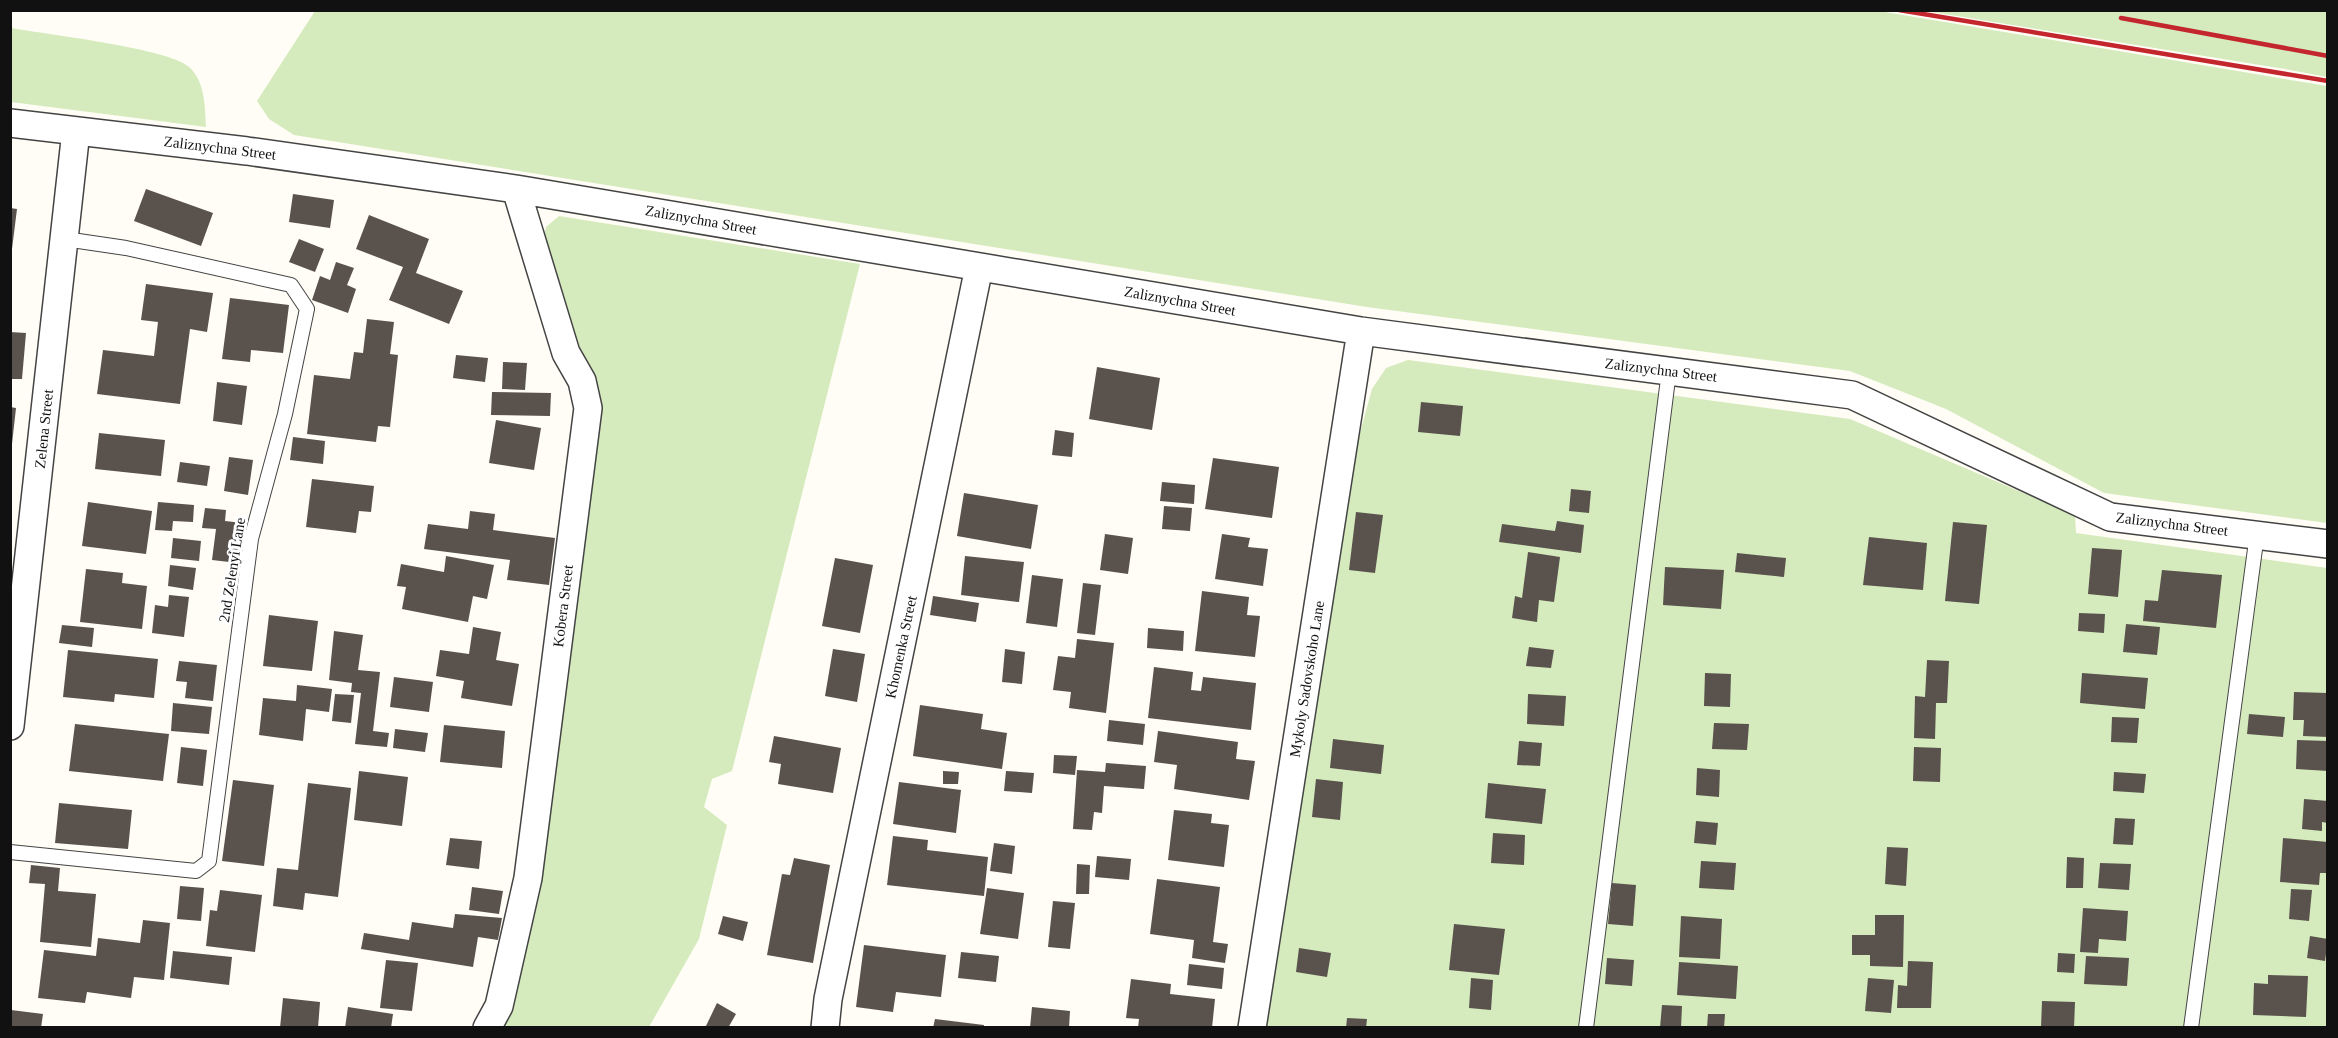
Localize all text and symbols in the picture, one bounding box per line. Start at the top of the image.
street label: Zaliznychna Street [163,133,278,163]
street label: Zaliznychna Street [644,202,759,238]
street label: Zaliznychna Street [1123,283,1238,319]
street label: Zaliznychna Street [1604,355,1719,385]
street label: Zelena Street [32,388,56,469]
street label: Zaliznychna Street [2115,509,2230,539]
street label: 2nd Zelenyi Lane [216,516,248,623]
street label: Kobera Street [550,563,576,648]
street label: Khomenka Street [882,593,920,700]
street label: Mykoly Sadovskoho Lane [1287,599,1327,758]

